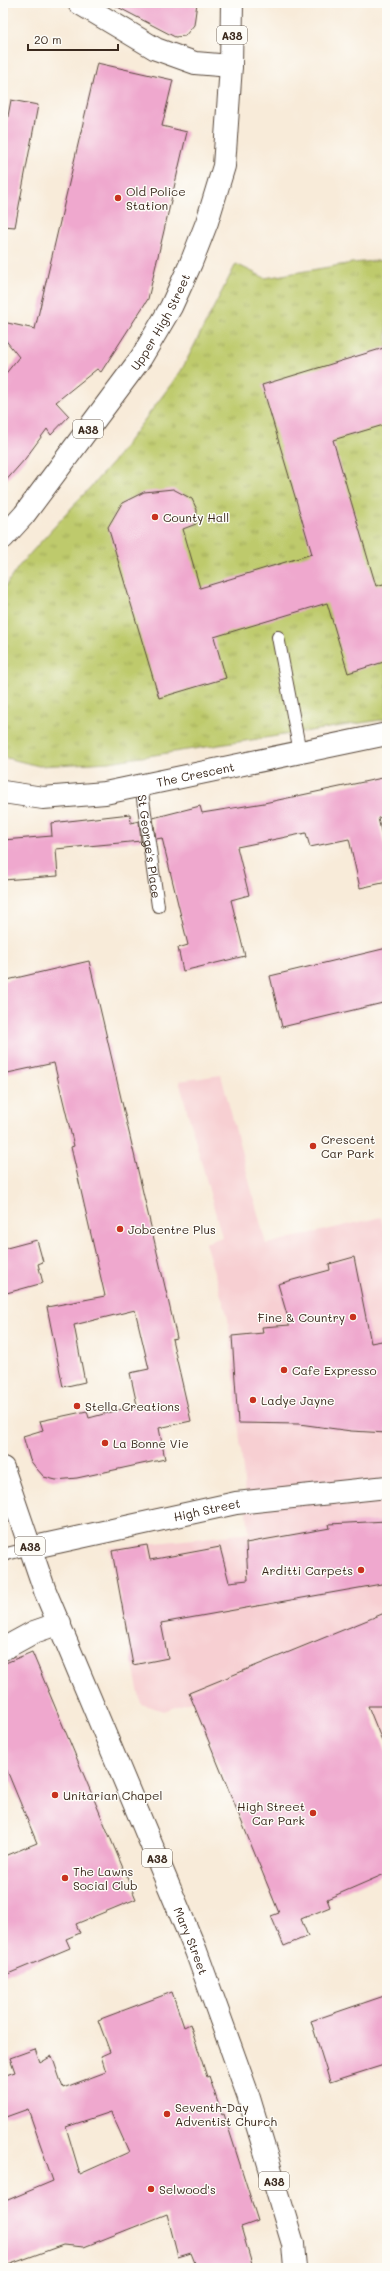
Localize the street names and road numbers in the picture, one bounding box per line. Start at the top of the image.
road number: A38 [217,26,247,44]
street label: Upper High Street [127,271,193,373]
road number: A38 [73,420,103,438]
street label: The Crescent [155,758,236,790]
street label: St George's Place [134,794,165,899]
street label: High Street [172,1495,241,1524]
road number: A38 [15,1537,45,1555]
road number: A38 [142,1849,172,1867]
street label: Mary Street [170,1904,212,1977]
road number: A38 [259,2172,289,2190]

